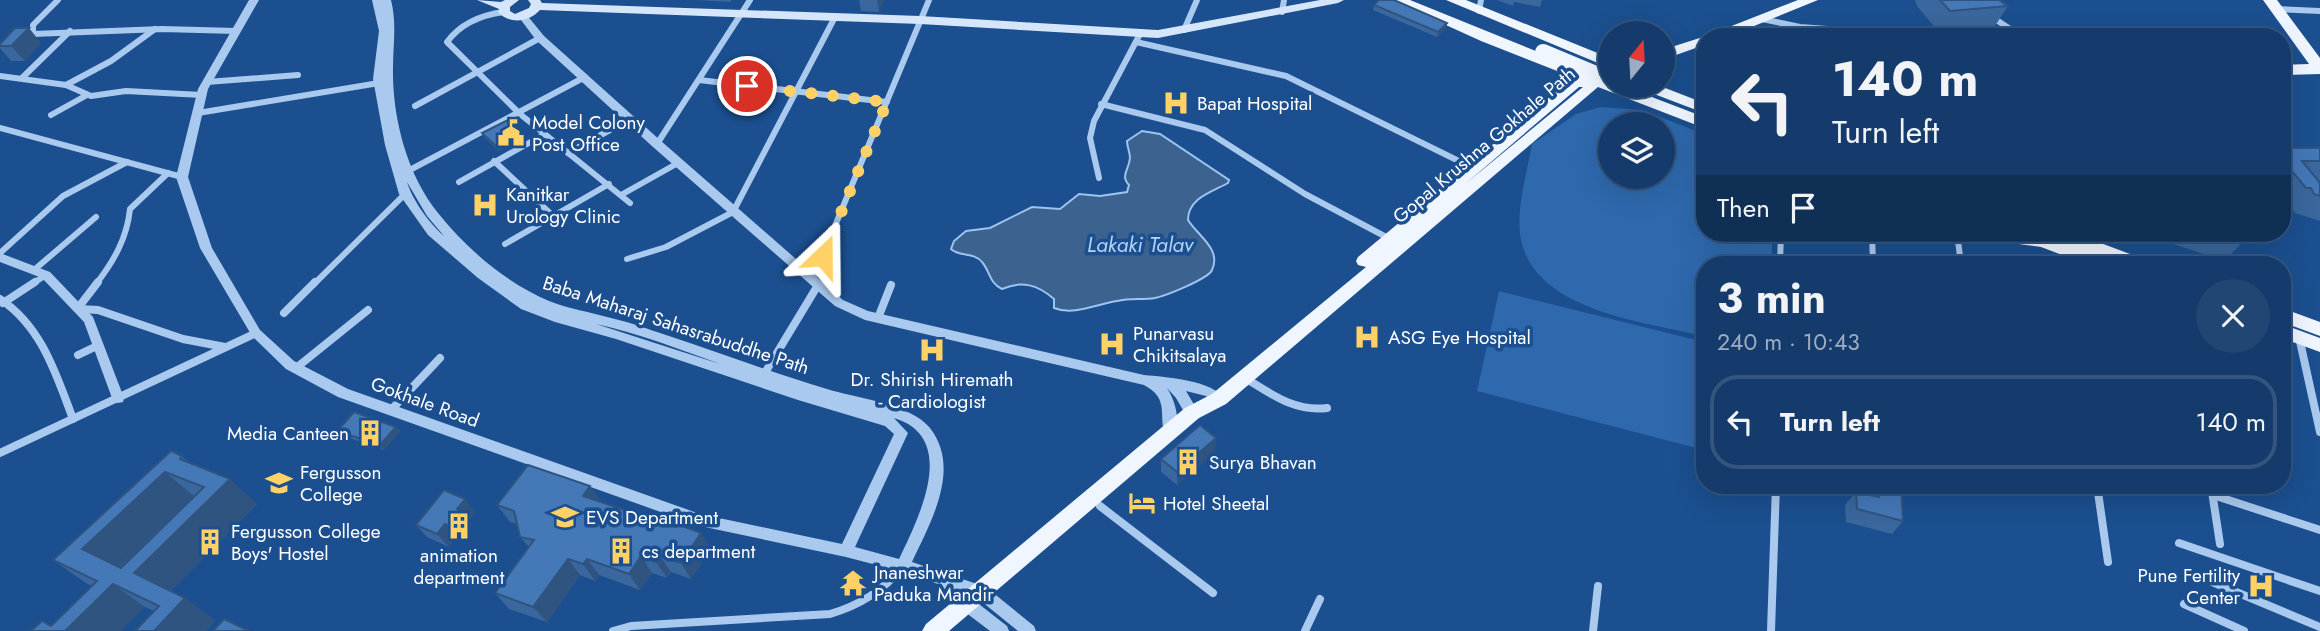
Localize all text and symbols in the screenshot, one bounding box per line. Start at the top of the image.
north arrow [1598,21,1675,98]
map controls [1598,21,1675,189]
text: 140 m [1832,44,1978,114]
pin [717,56,777,116]
icon: left [1717,56,1808,147]
street label: Gopal Krushna Gokhale Path [1387,60,1581,230]
icon: arrive [728,67,766,105]
hospital icon: Bapat Hospital [1161,88,1191,118]
place label: Bapat Hospital [1197,90,1312,117]
place label: Model Colony Post Office [532,109,645,158]
text: Turn left [1832,109,1939,155]
button: layers [1598,112,1675,189]
public building icon: Model Colony Post Office [496,118,526,148]
place label: Kanitkar Urology Clinic [506,181,620,230]
text: Then [1717,189,1770,227]
icon: arrive [1784,189,1822,227]
hospital icon: Kanitkar Urology Clinic [470,190,500,220]
position arrow [786,219,860,293]
water label: Lakaki Talav [1087,230,1195,260]
text: 3 min [1717,268,1826,329]
street label: Baba Maharaj Sahasrabuddhe Path [539,269,813,381]
button: close [2196,279,2270,353]
place label: Punarvasu Chikitsalaya [1133,320,1227,369]
hospital icon: ASG Eye Hospital [1352,322,1382,352]
place label: ASG Eye Hospital [1388,324,1531,351]
text: 240 m · 10:43 [1717,325,1860,359]
hospital icon: Punarvasu Chikitsalaya [1097,329,1127,359]
hospital icon: Dr. Shirish Hiremath - Cardiologist [917,335,947,365]
place label: Dr. Shirish Hiremath - Cardiologist [851,366,1013,415]
street label: Gokhale Road [367,370,483,434]
icon: left [1721,403,1759,441]
text: Turn left [1780,403,1880,441]
text: 140 m [2195,403,2266,441]
building icon: Media Canteen [355,418,385,448]
place label: Media Canteen [227,420,349,447]
building icon: Surya Bhavan [1173,447,1203,477]
place label: Surya Bhavan [1209,449,1317,476]
place label: Fergusson College [300,459,381,508]
school or university icon: Fergusson College [264,468,294,498]
hotel icon: Hotel Sheetal [1127,488,1157,518]
place label: Hotel Sheetal [1163,490,1269,517]
school or university icon: EVS Department [550,502,580,532]
place label: EVS Department [586,504,718,531]
building icon: animation department [444,511,474,541]
place label: Fergusson College Boys' Hostel [231,518,381,567]
building icon: Fergusson College Boys' Hostel [195,527,225,557]
building icon: cs department [606,536,636,566]
place label: cs department [642,538,756,565]
place label: animation department [414,542,505,591]
place label: Jnaneshwar Paduka Mandir [871,559,994,608]
place label: Pune Fertility Center [2138,562,2241,611]
temple icon: Jnaneshwar Paduka Mandir [838,568,868,598]
hospital icon: Pune Fertility Center [2246,571,2276,601]

